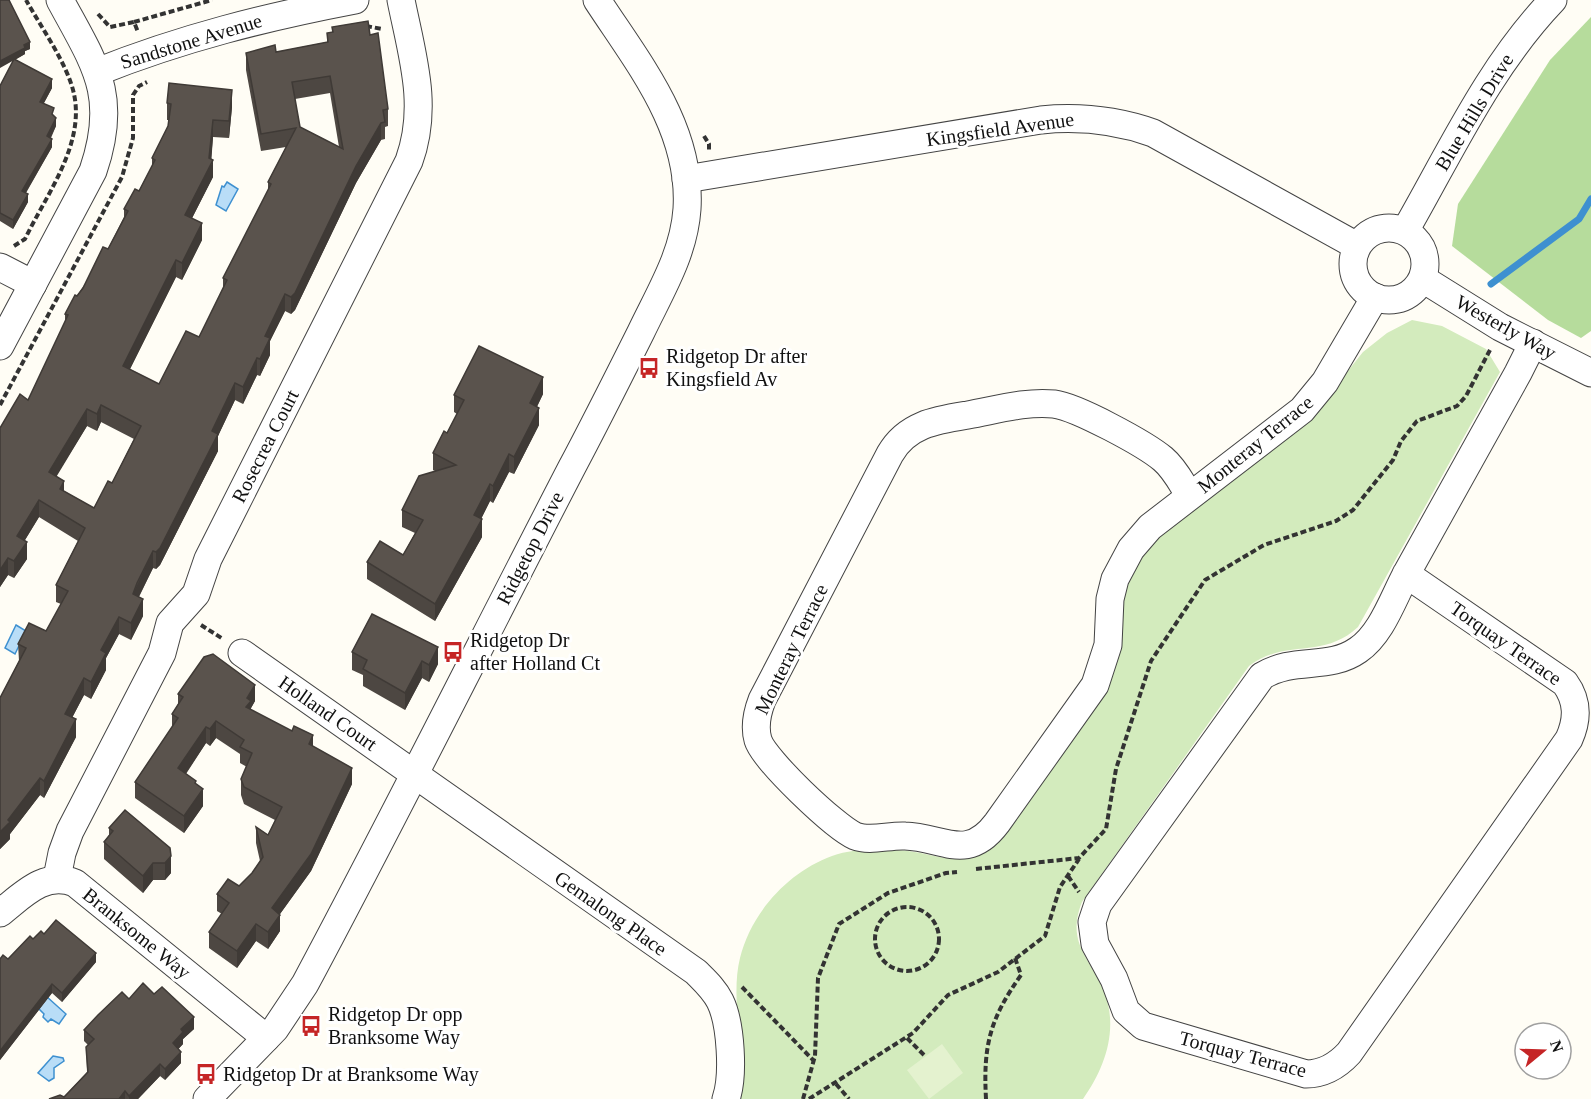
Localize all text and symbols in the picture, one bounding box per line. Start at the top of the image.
street label: Sandstone Avenue [118,9,265,73]
street label: Blue Hills Drive [1431,50,1518,174]
street label: Kingsfield Avenue [925,108,1076,151]
street label: Westerly Way [1451,290,1560,364]
place label: Ridgetop Dr after Kingsfield Av [666,345,807,391]
bus stop icon: Ridgetop Dr after Kingsfield Av [637,356,661,380]
street label: Rosecrea Court [227,385,303,506]
street label: Monteray Terrace [1193,391,1318,498]
street label: Ridgetop Drive [492,488,569,609]
street label: Monteray Terrace [750,580,833,718]
street label: Torquay Terrace [1446,597,1566,690]
place label: Ridgetop Dr after Holland Ct [470,629,600,674]
bus stop icon: Ridgetop Dr after Holland Ct [441,640,465,664]
street label: Holland Court [275,671,382,755]
street label: Gemalong Place [550,866,671,961]
street label: Branksome Way [78,883,195,984]
place label: Ridgetop Dr opp Branksome Way [328,1003,462,1049]
bus stop icon: Ridgetop Dr opp Branksome Way [299,1014,323,1038]
north arrow [1513,1021,1573,1081]
street label: Torquay Terrace [1177,1026,1309,1083]
text: N [1547,1038,1567,1055]
bus stop icon: Ridgetop Dr at Branksome Way [194,1062,218,1086]
place label: Ridgetop Dr at Branksome Way [223,1063,479,1086]

